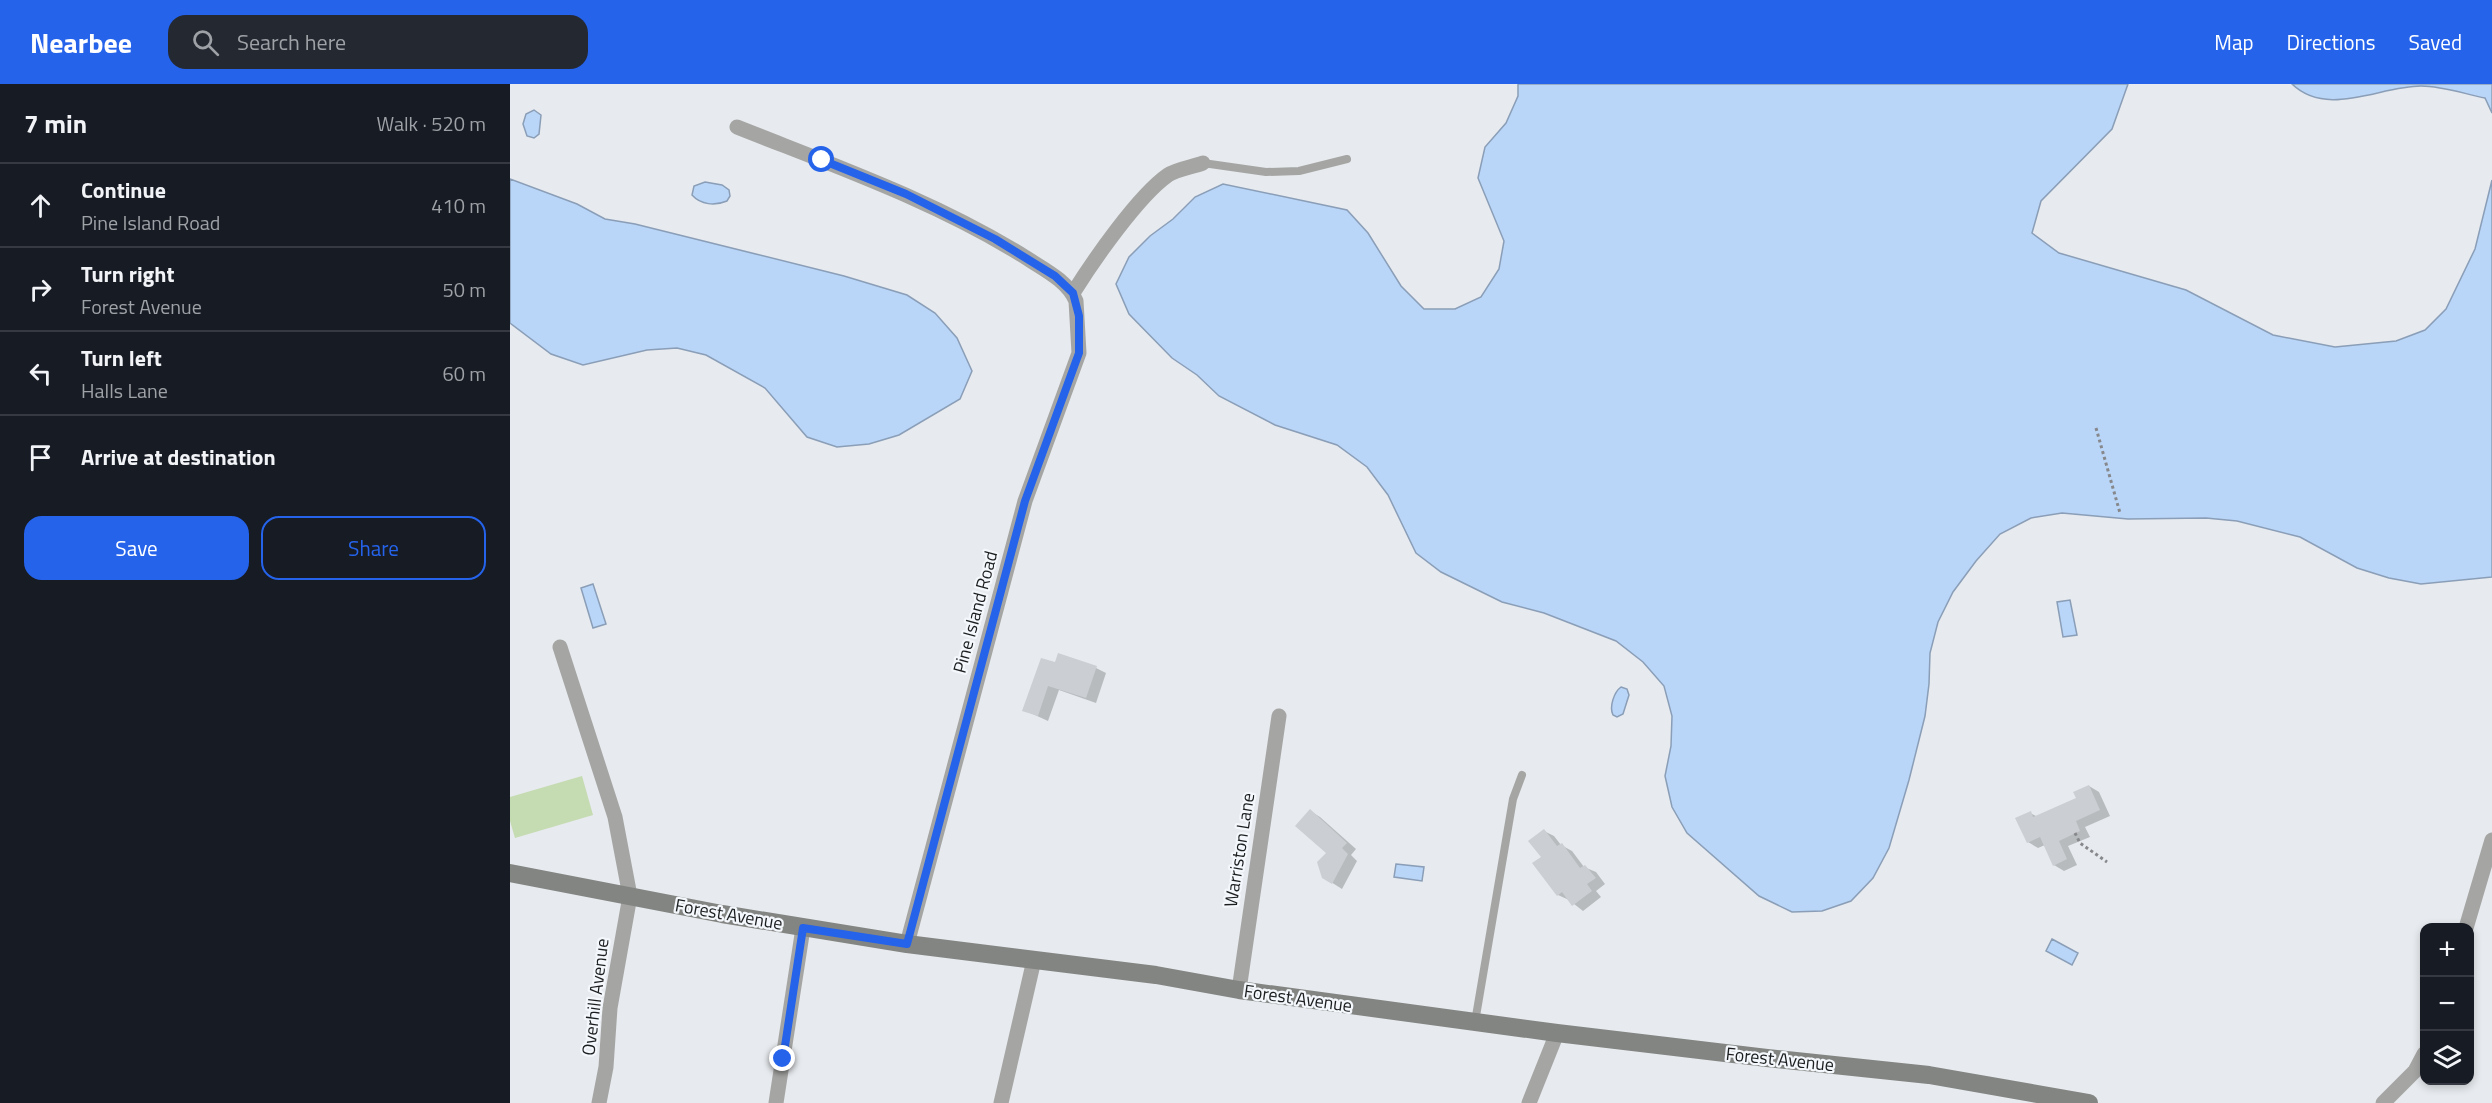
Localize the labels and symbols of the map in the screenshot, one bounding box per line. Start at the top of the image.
route start [808,146,834,172]
street label: Pine Island Road [946,548,1004,676]
street label: Warriston Lane [1217,791,1261,909]
street label: Forest Avenue [673,891,785,937]
street label: Overhill Avenue [574,937,616,1057]
street label: Forest Avenue [1242,977,1354,1019]
street label: Forest Avenue [1725,1040,1835,1078]
route end [769,1045,795,1071]

